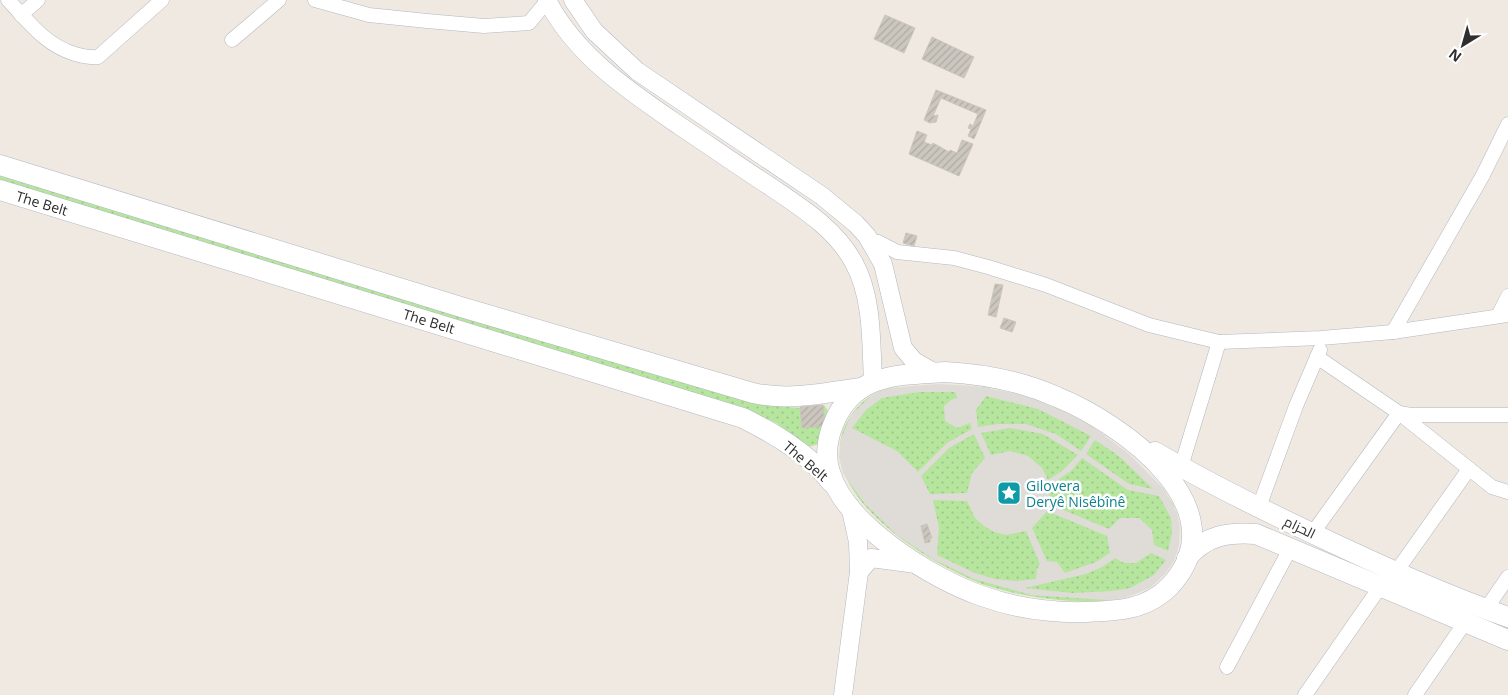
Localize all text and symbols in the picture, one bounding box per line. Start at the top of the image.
north arrow [1438,20,1488,70]
text: N [1445,45,1465,67]
street label: The Belt [14,186,70,220]
street label: The Belt [401,304,457,338]
street label: The Belt [780,437,832,485]
place label: Gilovera Deryê Nisêbînê [1026,476,1126,511]
place icon: Gilovera Deryê Nisêbînê [996,480,1022,506]
street label: الحزام [1281,511,1319,544]

